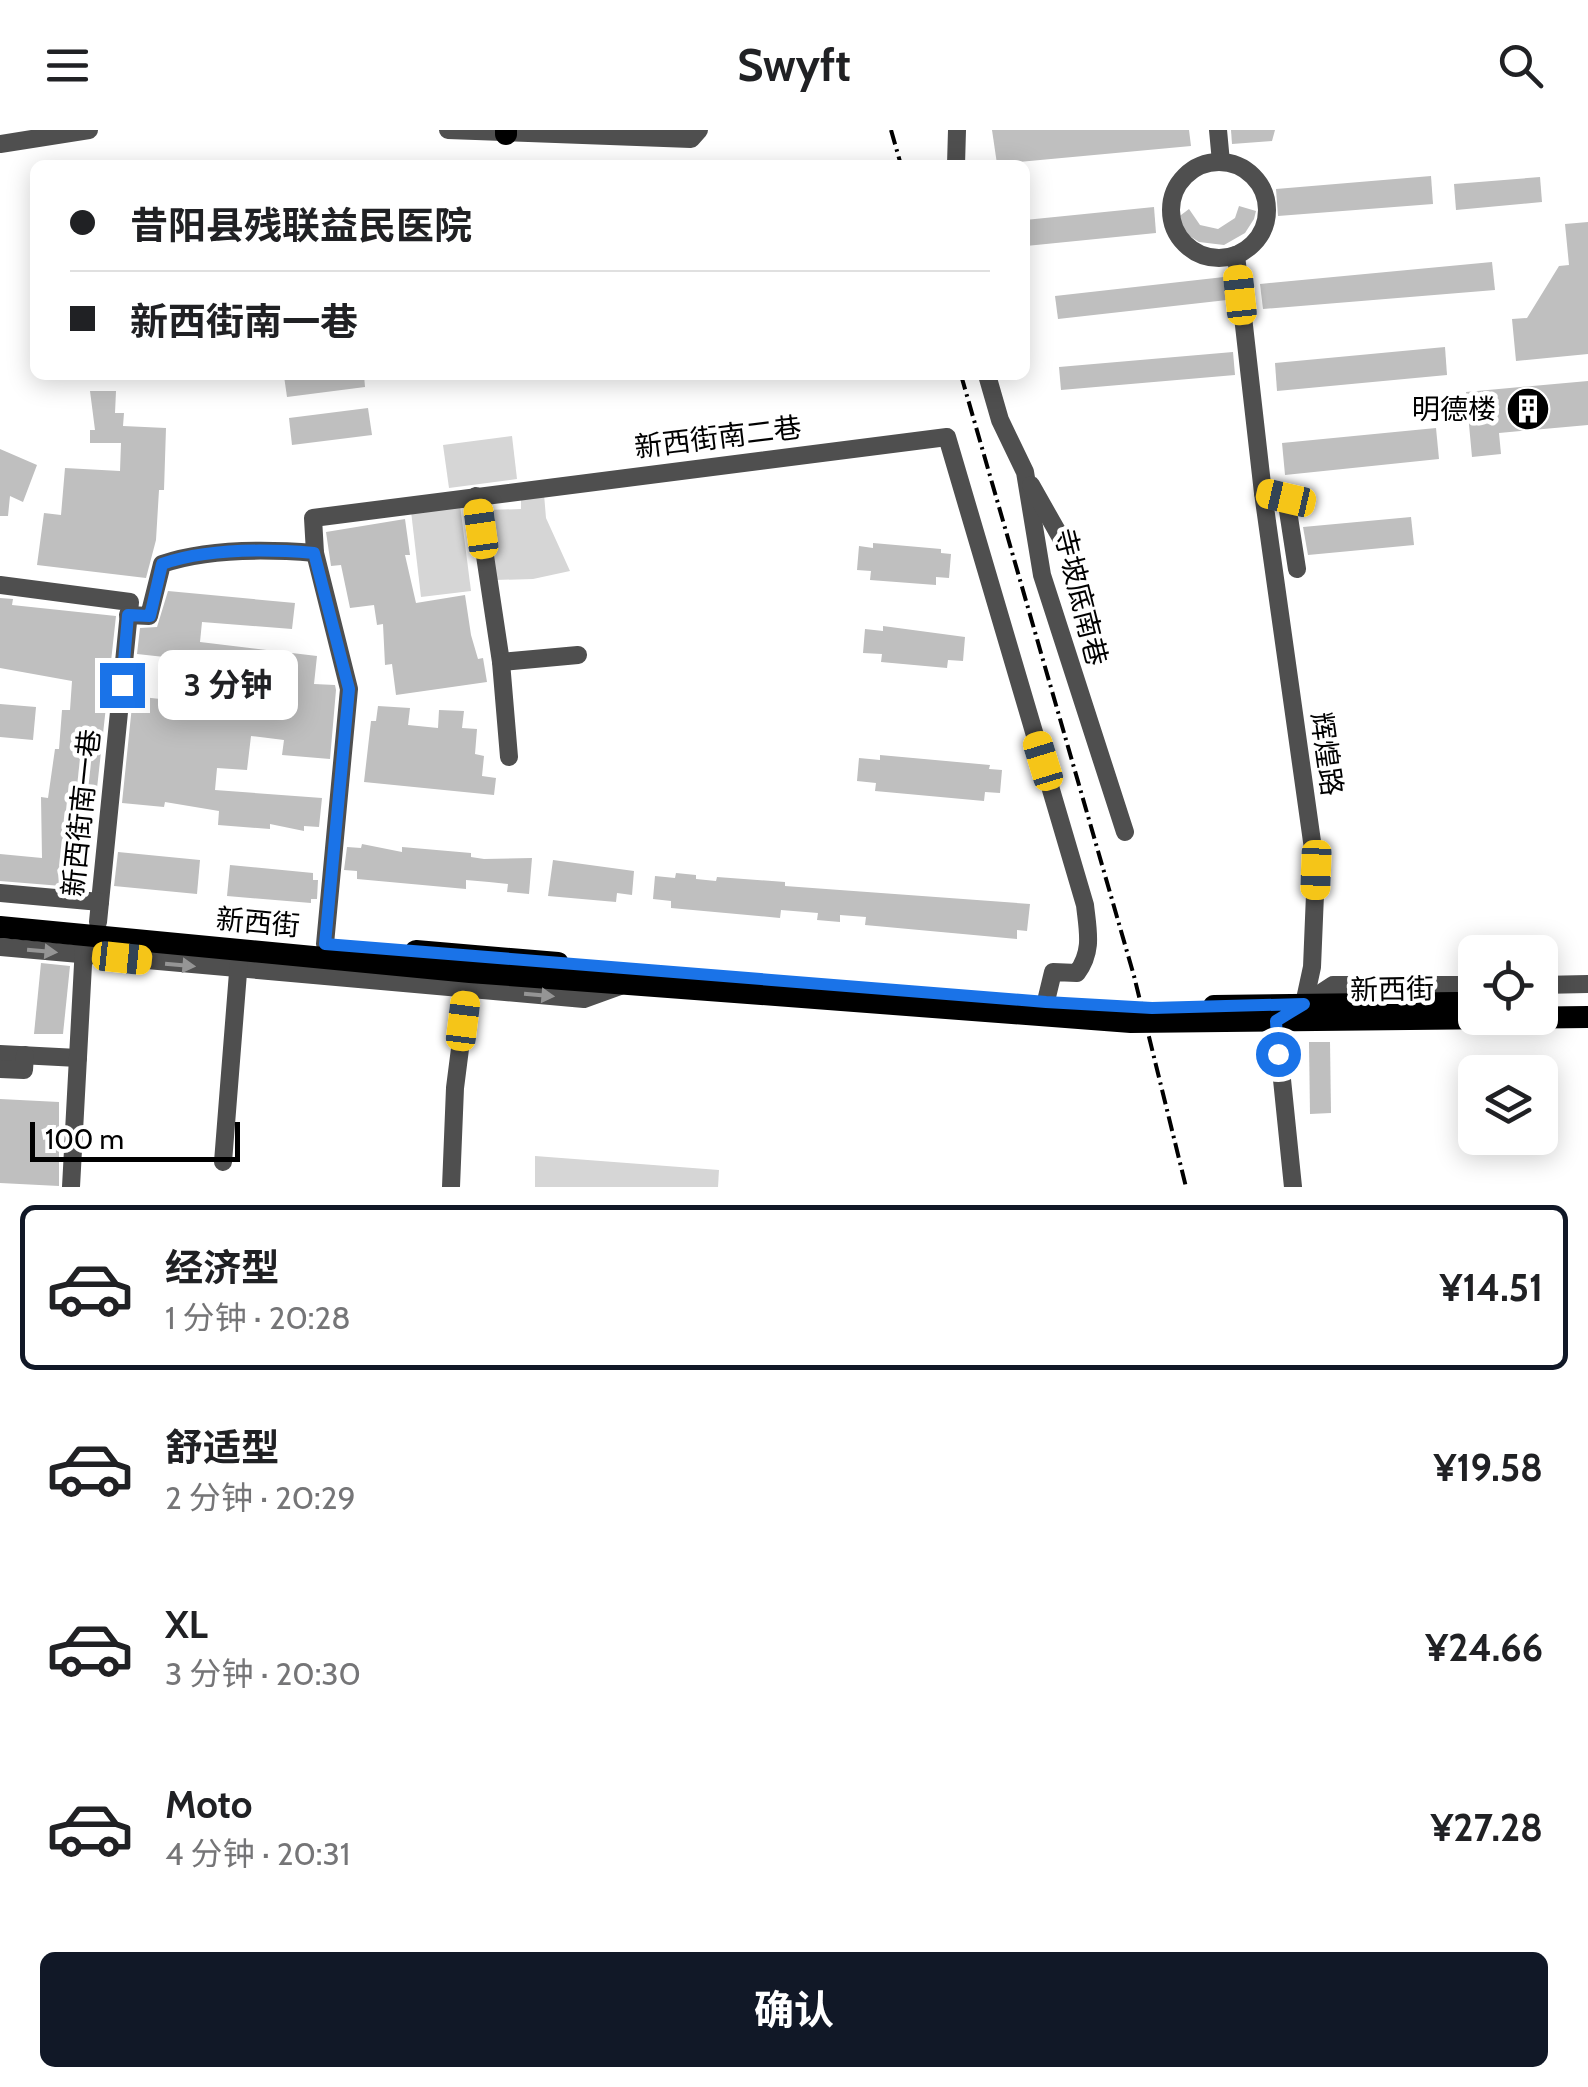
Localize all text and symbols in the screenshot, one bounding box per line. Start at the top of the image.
icon: menu [40,38,95,93]
text: Swyft [737,38,851,92]
icon: search [1493,38,1548,93]
text: 昔阳县残联益民医院 [130,202,472,249]
car [1222,264,1258,326]
text: 新西街南一巷 [130,298,358,345]
building icon: 明德楼 [1505,386,1551,432]
place label: 明德楼 [1412,392,1496,426]
street label: 新西街南二巷 [633,410,803,464]
car [1253,477,1319,519]
car [462,497,500,561]
street label: 寺坡底南巷 [1048,525,1114,669]
callout: 3 分钟 [157,650,297,720]
route end [100,663,145,708]
text: 3 分钟 [184,665,272,704]
street label: 辉煌路 [1304,710,1350,798]
street label: 新西街南一巷 [55,728,107,898]
car [1020,728,1066,794]
car [1300,839,1332,901]
street label: 新西街 [215,901,301,943]
map controls [1458,935,1558,1155]
button: locate [1458,935,1558,1035]
car [91,940,153,976]
one-way arrow [26,943,58,959]
one-way arrow [165,957,197,973]
street label: 新西街 [1350,971,1434,1007]
one-way arrow [524,987,555,1003]
car [444,989,482,1053]
route start [1256,1032,1301,1077]
button: layers [1458,1055,1558,1155]
scale bar [30,1117,240,1162]
text: 100 m [45,1122,124,1156]
icon: car [45,1243,135,1333]
text: 经济型 [165,1244,279,1291]
text: ¥14.51 [1440,1264,1543,1311]
text: 1 分钟 · 20:28 [165,1298,351,1337]
icon: car [45,1423,135,1513]
text: 舒适型 [165,1424,279,1471]
text: ¥19.58 [1434,1444,1543,1491]
text: 2 分钟 · 20:29 [165,1478,356,1517]
text: XL [165,1601,208,1648]
icon: car [45,1603,135,1693]
text: ¥24.66 [1425,1624,1543,1671]
text: 3 分钟 · 20:30 [165,1654,361,1693]
text: Moto [165,1781,252,1828]
icon: car [45,1783,135,1873]
text: ¥27.28 [1430,1804,1543,1851]
text: 4 分钟 · 20:31 [165,1834,350,1873]
button: 确认 [40,1952,1548,2067]

